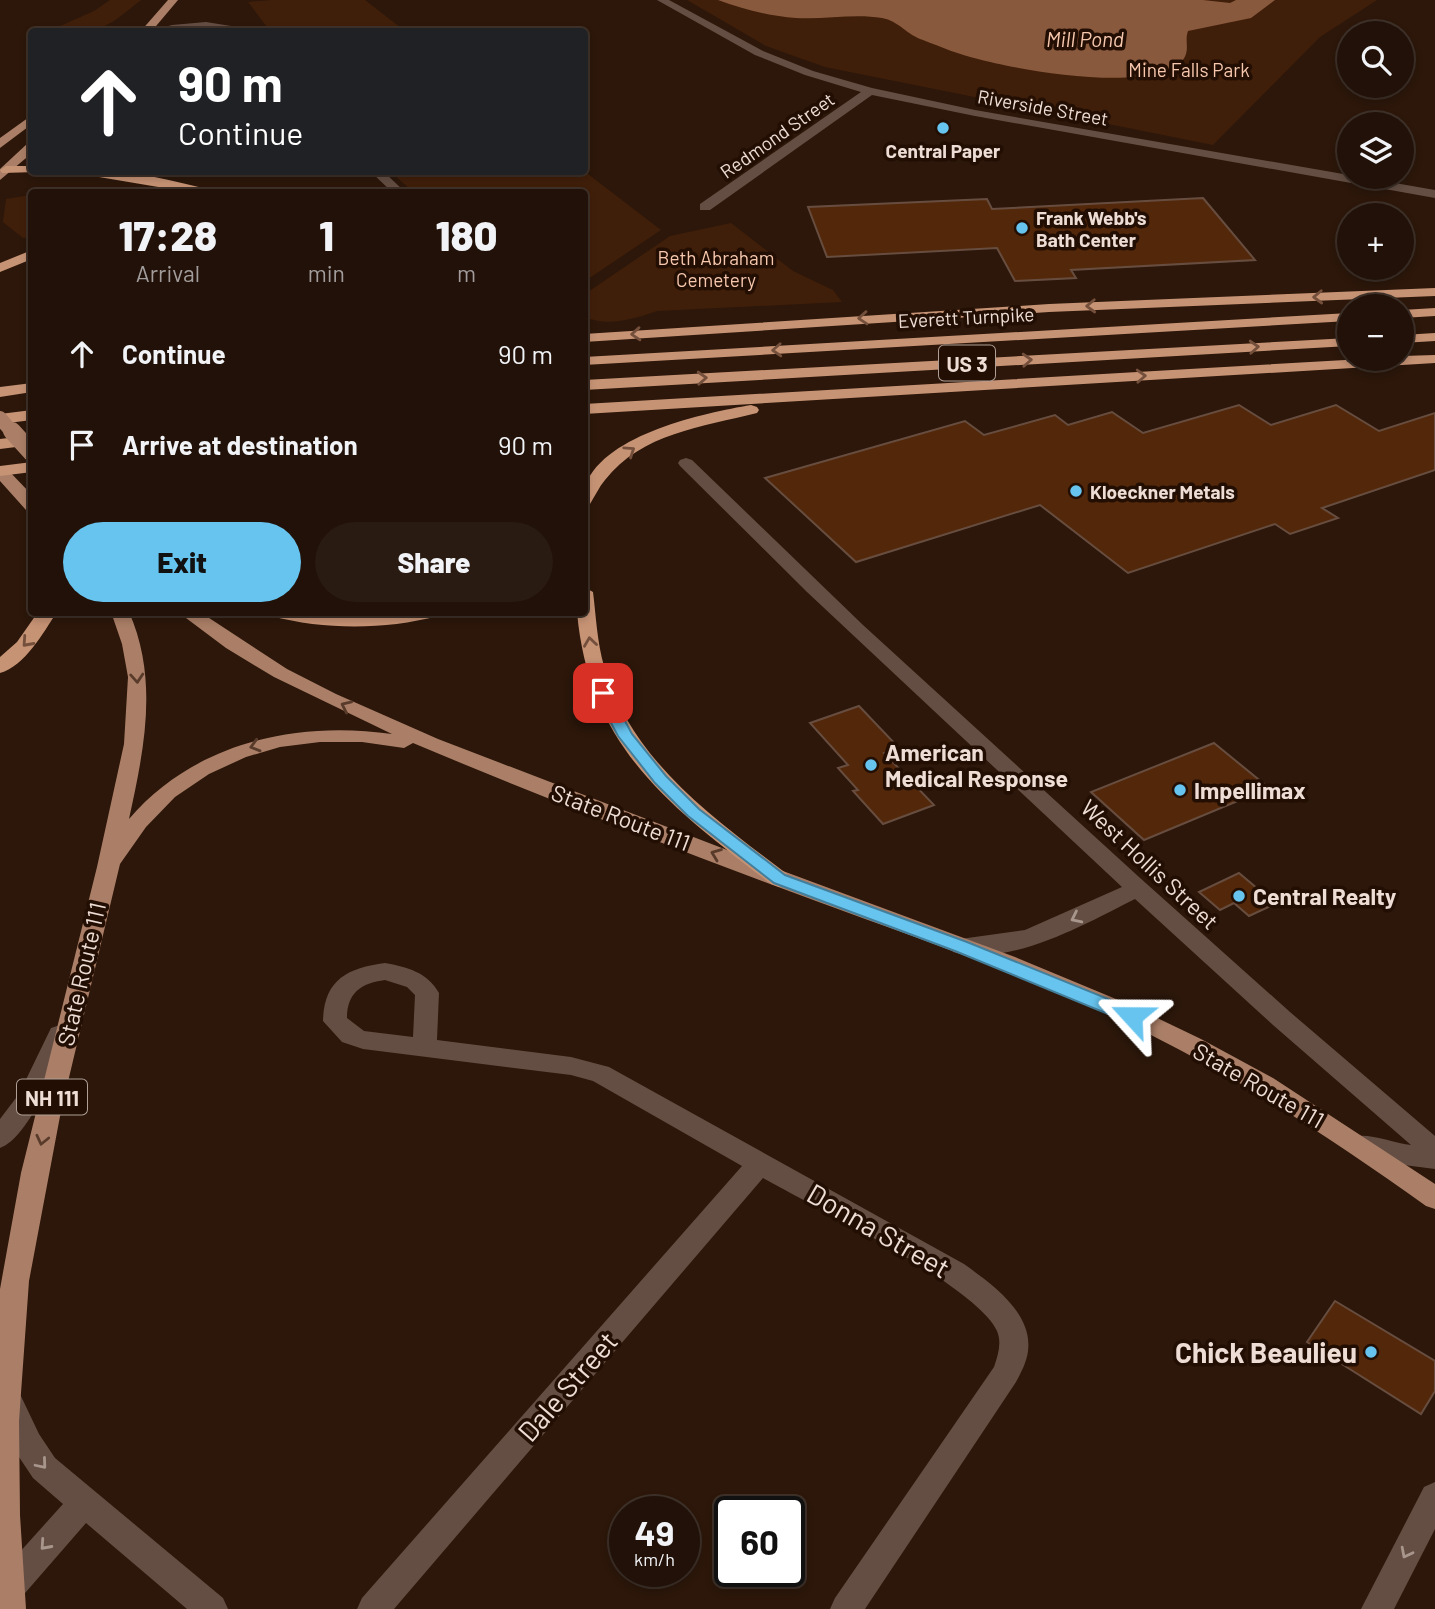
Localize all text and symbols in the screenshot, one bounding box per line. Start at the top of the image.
map controls [1337,21,1414,371]
button: search [1337,21,1414,98]
water label: Mill Pond [1046,26,1124,51]
text: 90 m [178,53,283,112]
icon: ahead [63,56,154,147]
park label: Mine Falls Park [1128,58,1250,81]
street label: Riverside Street [976,84,1110,130]
street label: Redmond Street [715,87,839,183]
button: layers [1337,112,1414,189]
text: Continue [178,113,303,151]
marker: Central Paper [935,120,951,136]
place label: Central Paper [886,139,1001,162]
button: + [1337,203,1414,280]
place label: Frank Webb's Bath Center [1036,206,1146,251]
text: 17:28 [119,209,217,259]
text: 1 [319,209,334,259]
text: 180 [436,209,497,259]
marker: Frank Webb's Bath Center [1014,220,1030,236]
park label: Beth Abraham Cemetery [657,246,775,291]
text: Arrival [136,259,200,287]
text: min [308,259,345,287]
text: m [457,259,476,287]
one-way arrow [1312,289,1323,304]
button: − [1337,294,1414,371]
one-way arrow [1085,298,1096,313]
street label: Everett Turnpike [897,302,1035,332]
one-way arrow [858,311,869,326]
one-way arrow [631,326,642,341]
icon: ahead [63,335,101,373]
text: Continue [122,338,226,369]
text: 90 m [498,338,553,369]
one-way arrow [1248,340,1259,355]
one-way arrow [771,342,782,357]
road number: US 3 [939,346,995,380]
one-way arrow [1021,353,1032,368]
one-way arrow [1136,368,1147,383]
one-way arrow [696,371,707,386]
icon: arrive [63,426,101,464]
text: Arrive at destination [122,429,358,460]
text: 90 m [498,429,553,460]
one-way arrow [622,446,635,459]
place label: Kloeckner Metals [1090,480,1235,503]
marker: Kloeckner Metals [1068,483,1084,499]
button: Exit [63,522,301,602]
button: Share [315,522,553,602]
one-way arrow [23,634,35,647]
one-way arrow [583,636,598,648]
pin [573,663,633,723]
one-way arrow [130,673,145,684]
icon: arrive [584,674,622,712]
one-way arrow [341,700,353,714]
one-way arrow [250,738,262,752]
place label: American Medical Response [885,738,1068,792]
marker: American Medical Response [863,757,879,773]
place label: Impellimax [1194,776,1306,804]
street label: State Route 111 [548,778,694,856]
marker: Impellimax [1172,782,1188,798]
street label: West Hollis Street [1076,793,1224,935]
one-way arrow [710,849,722,863]
place label: Central Realty [1253,882,1397,910]
marker: Central Realty [1231,888,1247,904]
street label: State Route 111 [51,900,111,1048]
one-way arrow [1071,909,1083,923]
position arrow [1095,979,1169,1053]
street label: State Route 111 [1189,1036,1329,1134]
road number: NH 111 [17,1080,87,1114]
one-way arrow [36,1134,50,1146]
street label: Donna Street [802,1176,956,1284]
street label: Dale Street [510,1324,624,1448]
place label: Chick Beaulieu [1175,1335,1357,1369]
marker: Chick Beaulieu [1363,1344,1379,1360]
one-way arrow [33,1457,46,1469]
speed limit sign: 60 [714,1496,805,1587]
text: 49 [635,1511,674,1553]
one-way arrow [41,1537,53,1550]
one-way arrow [1401,1546,1414,1558]
text: km/h [634,1548,675,1570]

